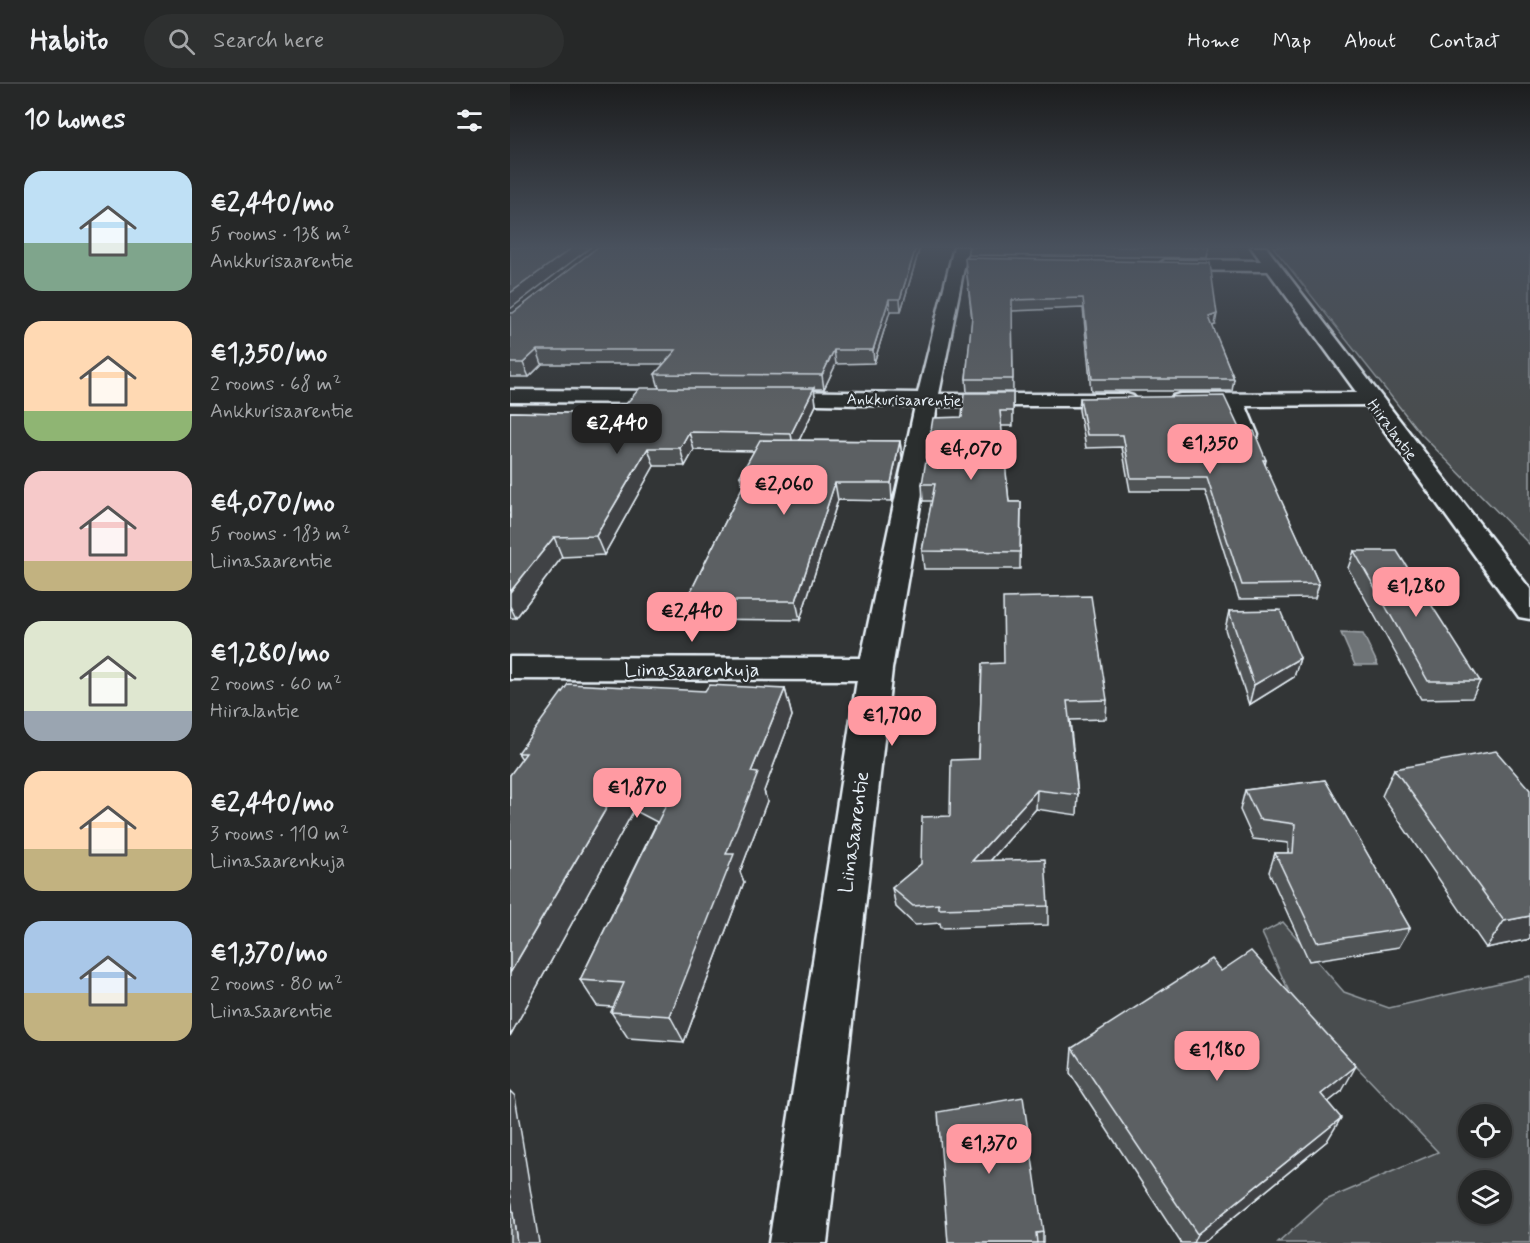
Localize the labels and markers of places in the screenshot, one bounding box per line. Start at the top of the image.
pin: €2,440 [568,404,666,455]
pin: €1,350 [1161,424,1259,475]
pin: €4,070 [922,430,1020,481]
pin: €2,060 [735,465,833,516]
pin: €1,280 [1367,567,1465,618]
pin: €2,440 [643,592,741,643]
pin: €1,700 [843,696,941,747]
pin: €1,870 [588,768,686,819]
pin: €1,180 [1168,1031,1266,1082]
pin: €1,370 [940,1124,1038,1175]

